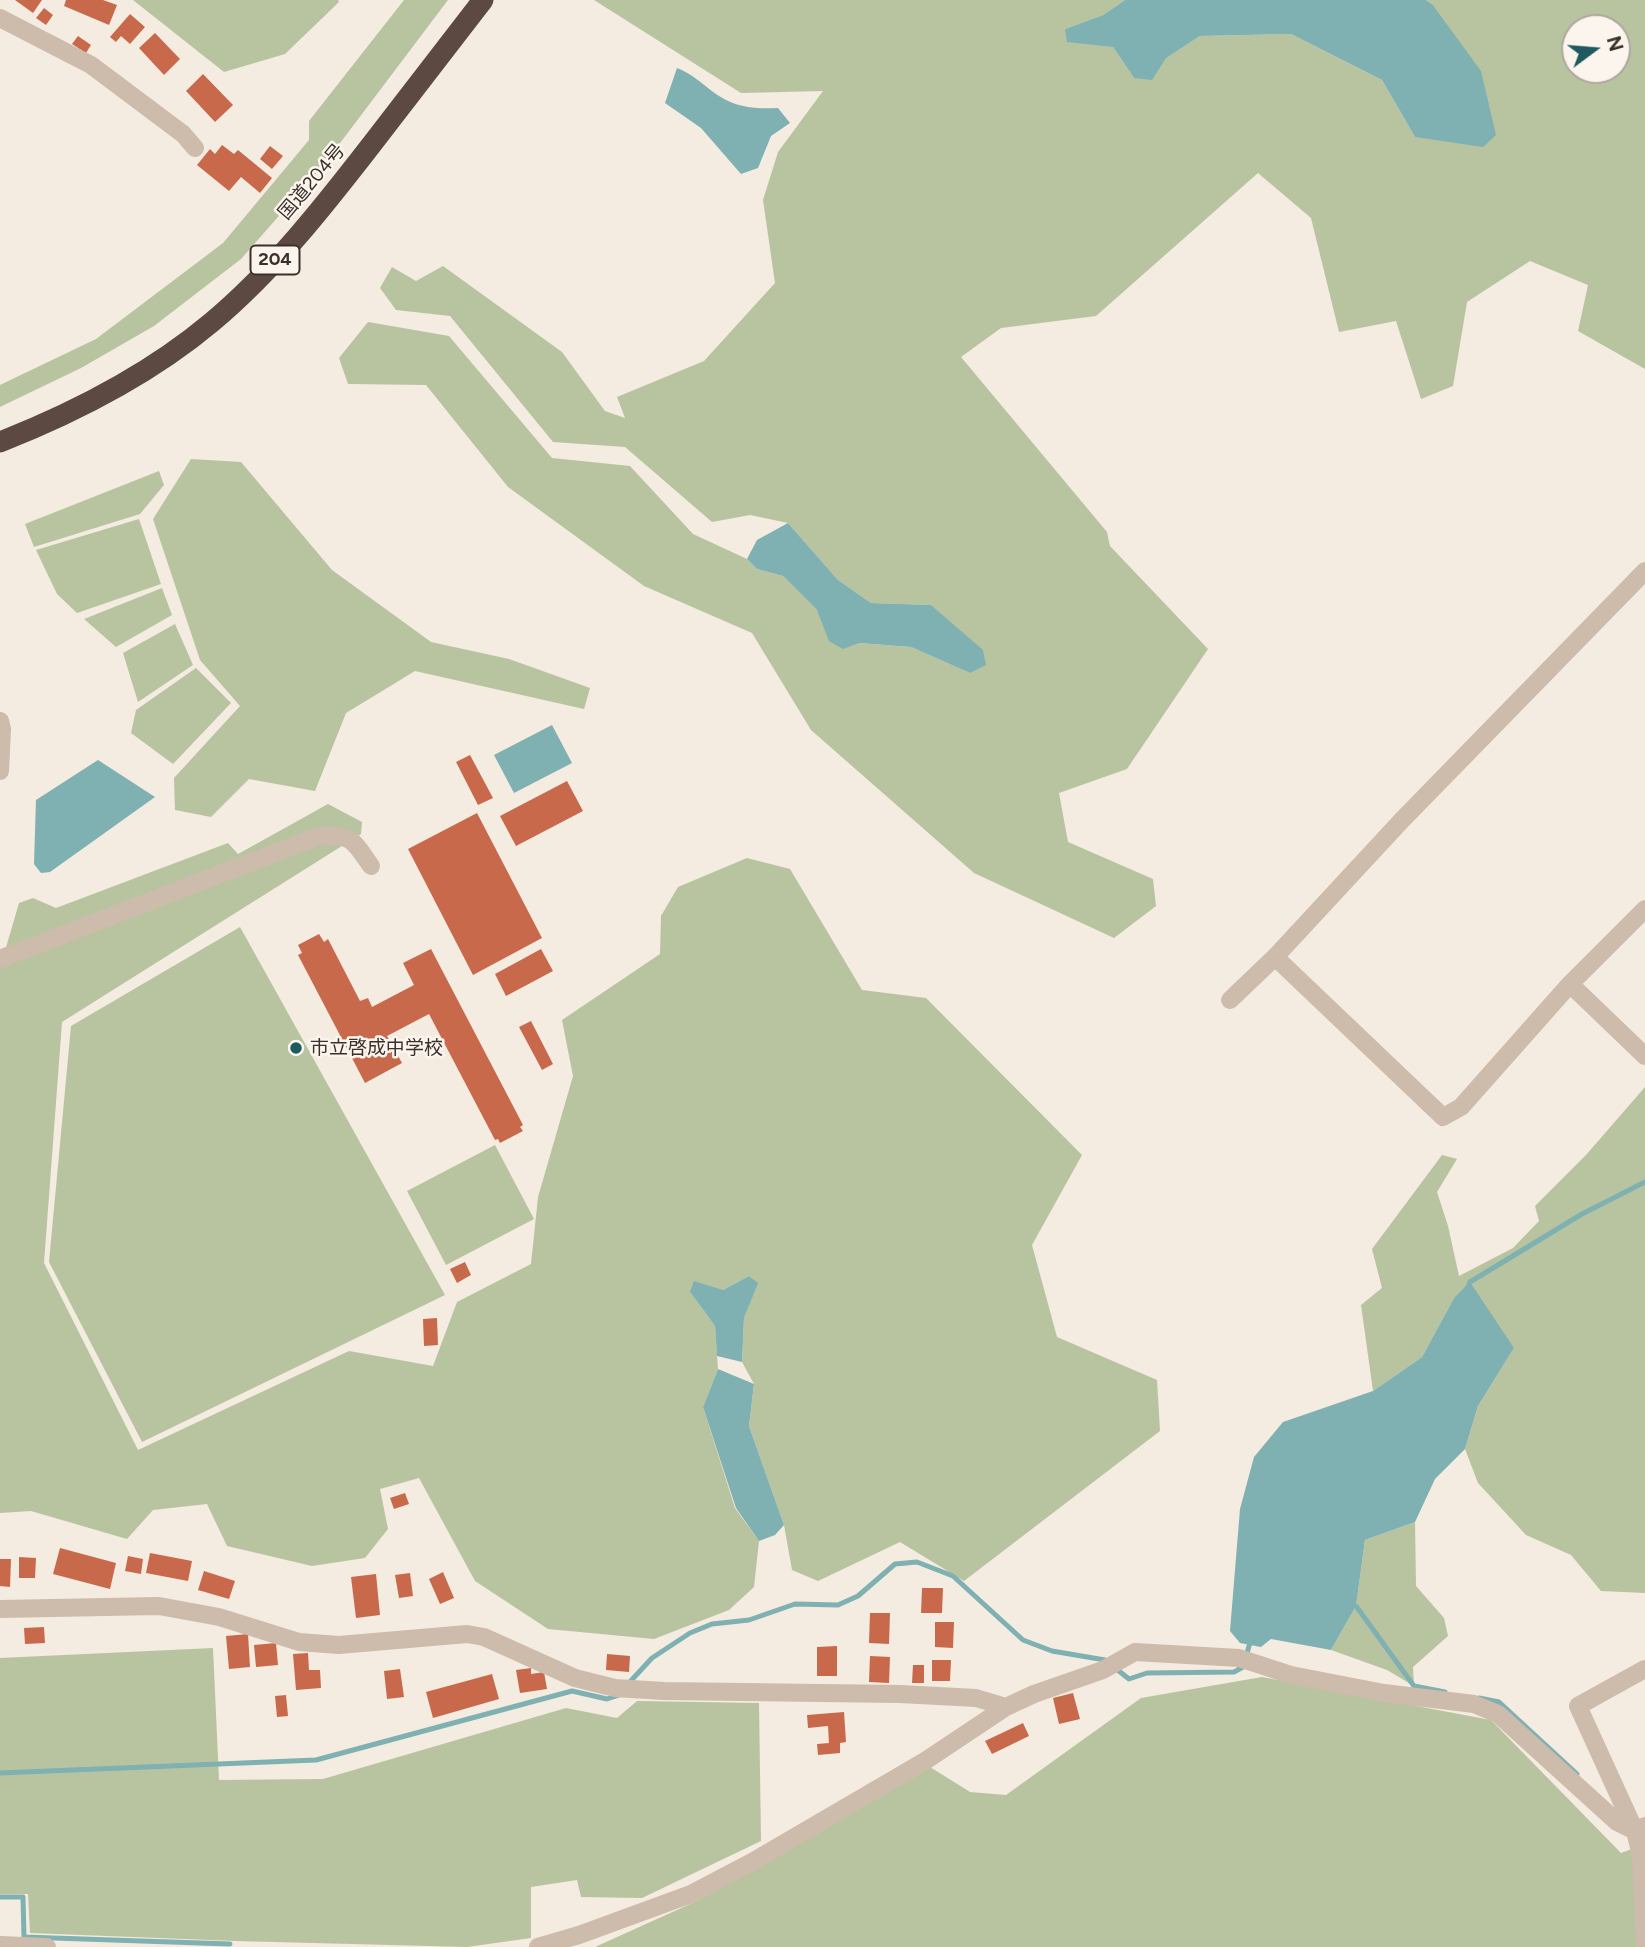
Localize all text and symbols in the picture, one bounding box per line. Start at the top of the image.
north arrow [1561,14,1631,84]
text: N [1602,33,1628,54]
street label: 国道204号 [274,140,350,224]
road number: 204 [250,246,300,274]
place label: 市立啓成中学校 [310,1037,443,1059]
marker: 市立啓成中学校 [288,1040,304,1056]

